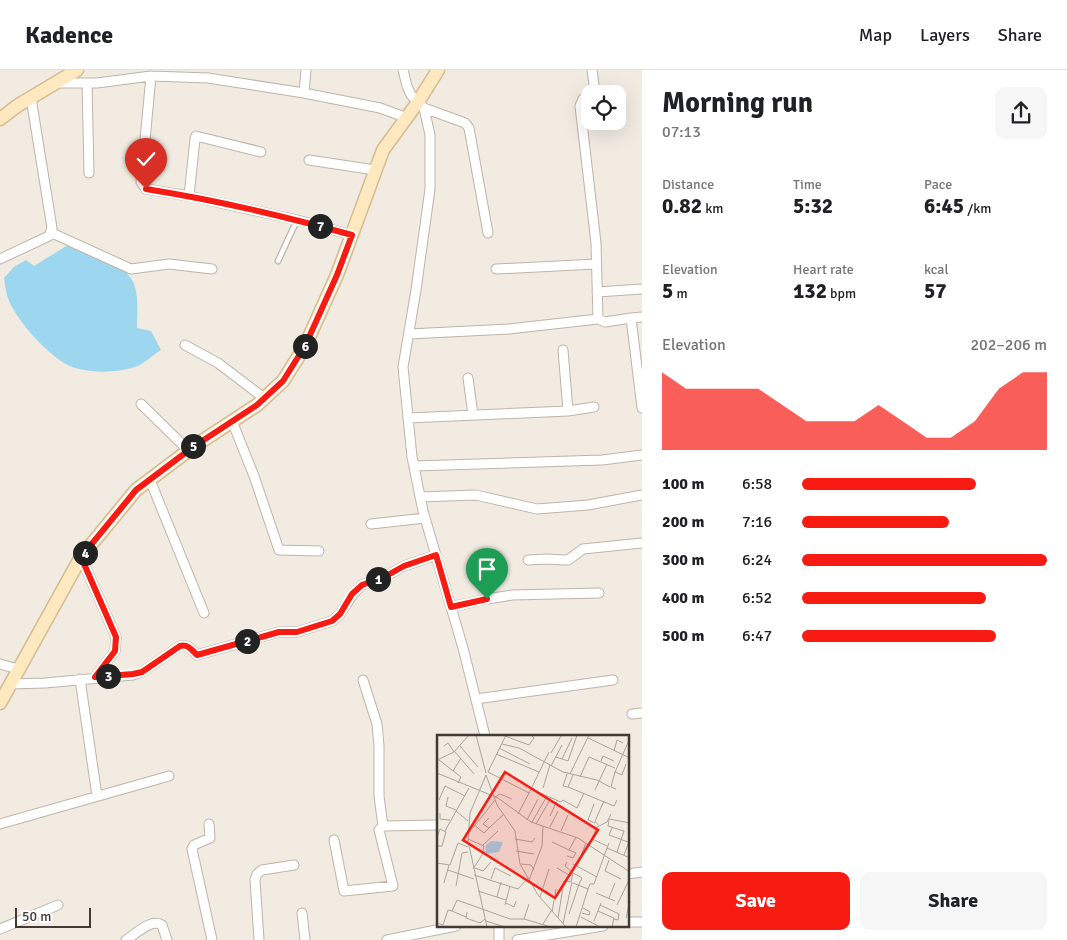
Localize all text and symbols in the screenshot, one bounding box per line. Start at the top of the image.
text: Kadence [25,20,113,50]
text: Map [859,24,892,46]
text: Layers [920,24,970,46]
text: Share [998,24,1042,46]
map controls [581,85,626,130]
button: locate [581,85,626,130]
text: Morning run [662,86,813,120]
button: share [995,87,1047,139]
text: 07:13 [662,122,701,142]
pin [125,138,167,189]
icon: check [132,145,160,173]
text: Distance [662,176,714,193]
text: Time [793,176,822,193]
text: Pace [924,176,952,193]
text: 0.82 [662,193,702,219]
text: 5:32 [793,193,833,219]
text: 6:45 [924,193,964,219]
text: km [702,200,723,217]
text: /km [964,200,991,217]
pin: 7 [308,214,332,238]
text: 7 [317,218,324,235]
text: Elevation [662,261,718,278]
text: Heart rate [793,261,854,278]
text: kcal [924,261,949,278]
text: 5 [662,278,673,304]
text: 132 [793,278,827,304]
text: 57 [924,278,947,304]
text: m [673,285,688,302]
text: bpm [827,285,856,302]
pin: 6 [292,334,318,358]
text: Elevation [662,335,726,355]
text: 202–206 m [970,335,1047,355]
text: 6 [302,338,309,355]
pin: 5 [180,434,206,458]
text: 5 [190,438,197,455]
text: 100 m [662,474,704,494]
text: 6:58 [742,474,772,494]
text: 200 m [662,512,704,532]
text: 7:16 [742,512,772,532]
pin: 4 [72,540,98,566]
text: 4 [82,545,89,562]
pin [466,548,508,599]
text: 300 m [662,550,704,570]
text: 6:24 [742,550,772,570]
icon: arrive [473,555,501,583]
pin: 1 [366,566,390,592]
text: 1 [375,571,382,588]
text: 400 m [662,588,704,608]
text: 6:52 [742,588,772,608]
text: 500 m [662,626,704,646]
text: 6:47 [742,626,772,646]
pin: 2 [234,628,260,654]
text: 2 [244,633,251,650]
pin: 3 [96,664,120,688]
text: 3 [105,668,112,685]
inset map [437,735,630,928]
button: Save [662,872,850,930]
button: Share [860,872,1047,930]
scale bar [15,905,91,928]
text: 50 m [22,908,51,925]

